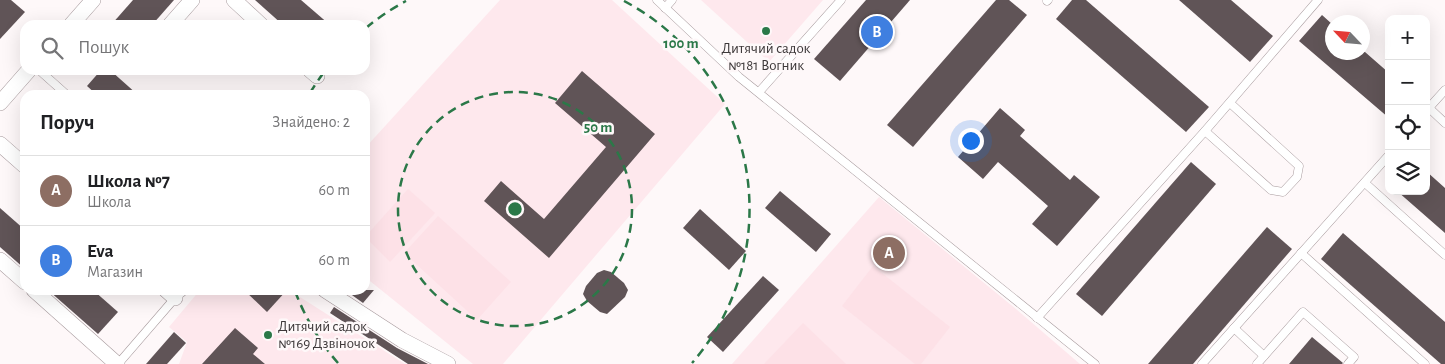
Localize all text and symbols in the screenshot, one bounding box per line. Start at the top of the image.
pin: B [861,13,893,51]
north arrow [1325,15,1370,60]
map controls [1385,15,1430,195]
button: + [1385,15,1430,60]
search box [20,20,370,75]
marker: Дитячий садок №181 Вогник [760,25,772,37]
icon: search [38,34,66,62]
text: 100 m [663,36,699,51]
text: Пошук [78,38,129,57]
place label: Дитячий садок №181 Вогник [722,41,811,73]
button: − [1385,60,1430,105]
button: locate [1385,105,1430,150]
text: Поруч [40,112,94,133]
text: Знайдено: 2 [272,114,350,130]
text: 50 m [584,120,612,135]
your location [958,128,984,154]
button: layers [1385,150,1430,195]
text: Школа №7 [87,172,170,191]
text: A [51,182,61,198]
text: 60 m [319,182,350,198]
text: Школа [87,194,131,210]
centre of rings [506,200,524,218]
pin: A [873,234,905,272]
text: Eva [87,242,114,261]
text: B [51,252,61,268]
text: 60 m [319,252,350,268]
text: Магазин [87,264,143,280]
place label: Дитячий садок №169 Дзвіночок [278,319,375,351]
marker: Дитячий садок №169 Дзвіночок [262,329,274,341]

